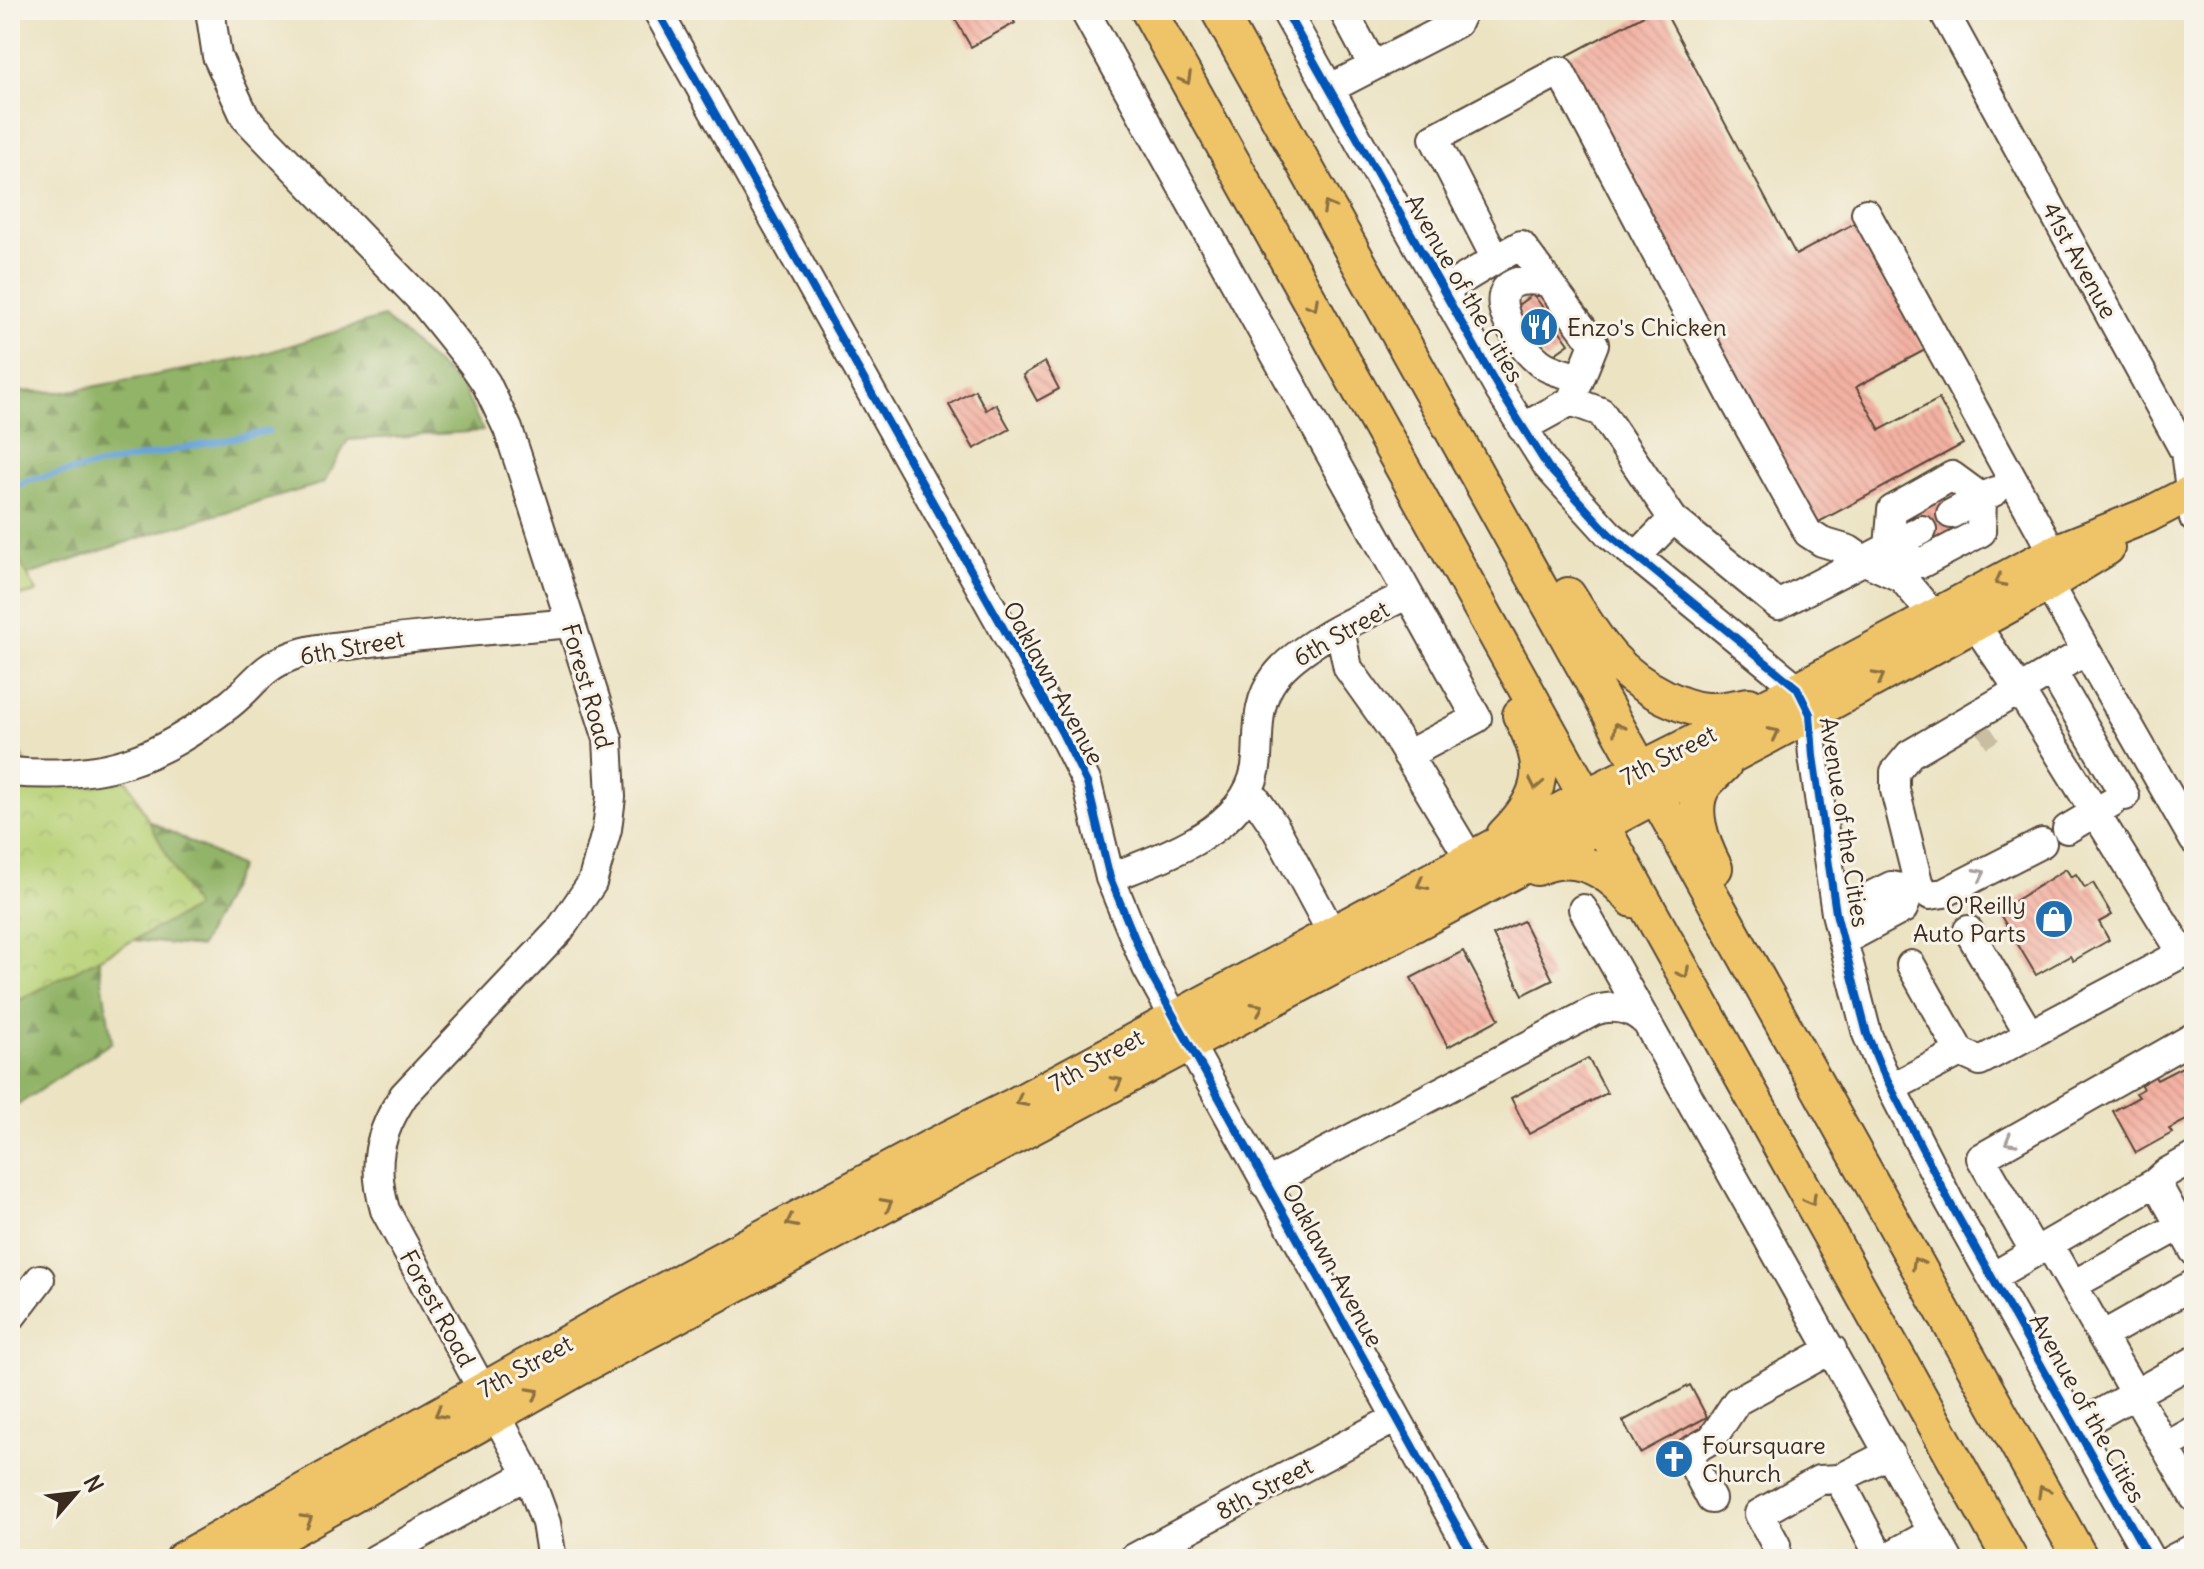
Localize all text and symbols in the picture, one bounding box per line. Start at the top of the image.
one-way arrow [1176,70,1191,85]
street label: Avenue of the Cities [1399,189,1531,387]
street label: 41st Avenue [2036,197,2124,323]
one-way arrow [1322,201,1338,215]
one-way arrow [1303,297,1318,312]
restaurant icon: Enzo's Chicken [1518,306,1560,348]
place label: Enzo's Chicken [1567,312,1727,342]
one-way arrow [1995,571,2009,587]
street label: 6th Street [1288,594,1394,672]
street label: Oaklawn Avenue [997,596,1111,770]
street label: Forest Road [556,620,620,752]
street label: 6th Street [297,623,407,671]
one-way arrow [1870,671,1884,687]
street label: Avenue of the Cities [1814,715,1876,929]
street label: 7th Street [1615,718,1721,792]
one-way arrow [1612,721,1627,736]
one-way arrow [1766,727,1780,743]
one-way arrow [1528,778,1545,791]
one-way arrow [1972,869,1987,884]
one-way arrow [1417,874,1431,890]
place label: O'Reilly Auto Parts [1913,890,2026,948]
shop icon: O'Reilly Auto Parts [2033,898,2075,940]
one-way arrow [1674,965,1689,979]
one-way arrow [1250,1002,1264,1017]
street label: 7th Street [1043,1022,1149,1098]
one-way arrow [1108,1077,1123,1092]
one-way arrow [1016,1091,1030,1107]
one-way arrow [2004,1131,2019,1147]
street label: Oaklawn Avenue [1276,1178,1390,1352]
one-way arrow [1801,1191,1817,1206]
one-way arrow [878,1198,893,1213]
one-way arrow [785,1213,800,1228]
street label: Forest Road [394,1244,482,1372]
one-way arrow [1912,1257,1927,1272]
street label: Avenue of the Cities [2023,1308,2153,1508]
street label: 7th Street [472,1328,578,1404]
one-way arrow [526,1387,540,1403]
one-way arrow [434,1404,448,1419]
place label: Foursquare Church [1702,1430,1826,1488]
church icon: Foursquare Church [1653,1438,1695,1480]
street label: 8th Street [1210,1450,1318,1526]
north arrow [36,1453,116,1533]
text: N [78,1470,110,1497]
one-way arrow [2038,1485,2053,1499]
one-way arrow [298,1514,313,1530]

